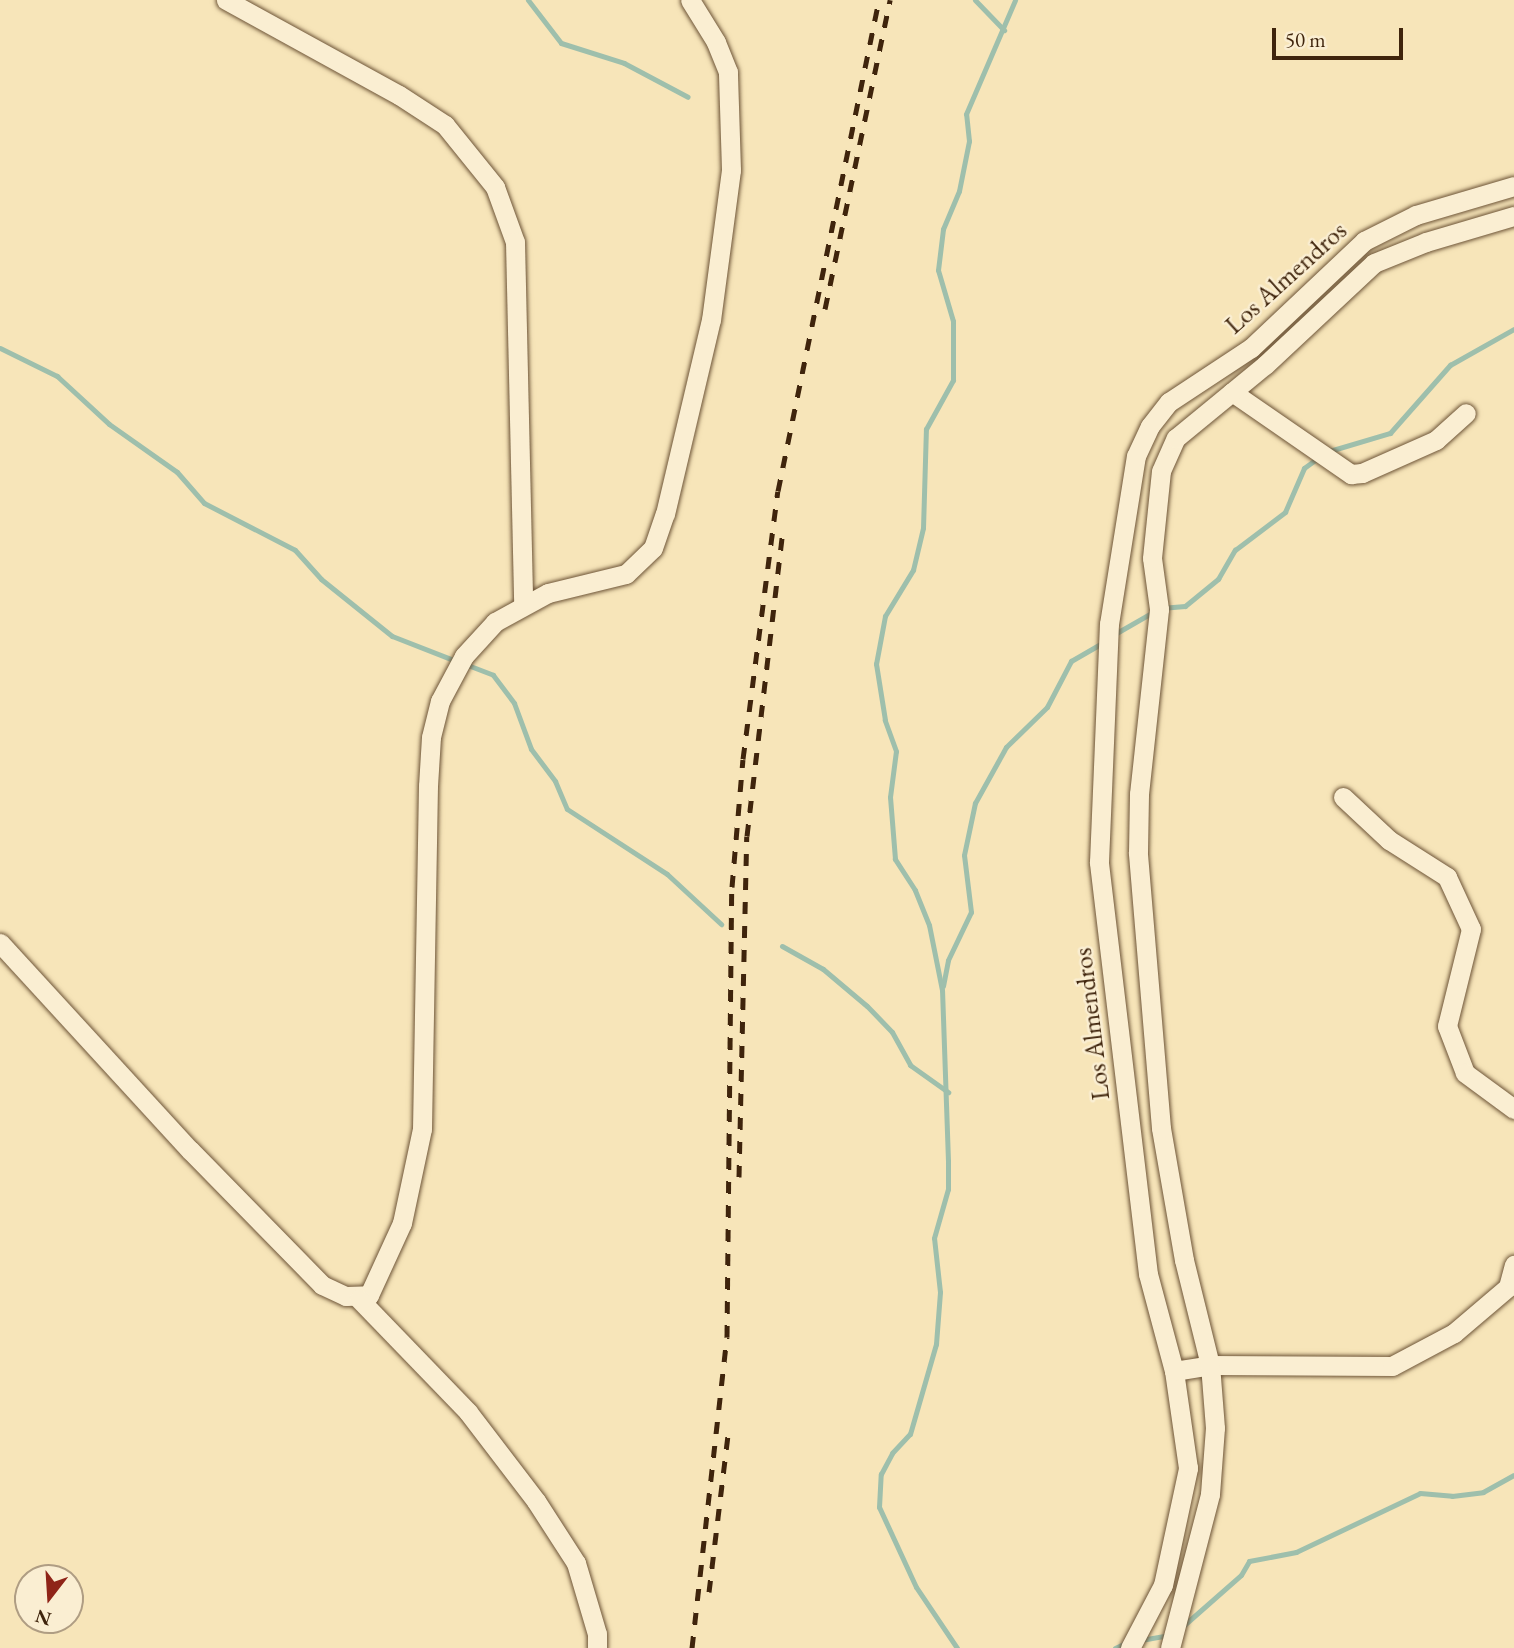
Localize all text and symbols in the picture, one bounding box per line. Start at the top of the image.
scale bar [1276,14,1407,58]
text: 50 m [1285,26,1326,53]
street label: Los Almendros [1219,215,1353,341]
street label: Los Almendros [1067,946,1117,1102]
north arrow [14,1564,84,1634]
text: N [32,1603,54,1632]

